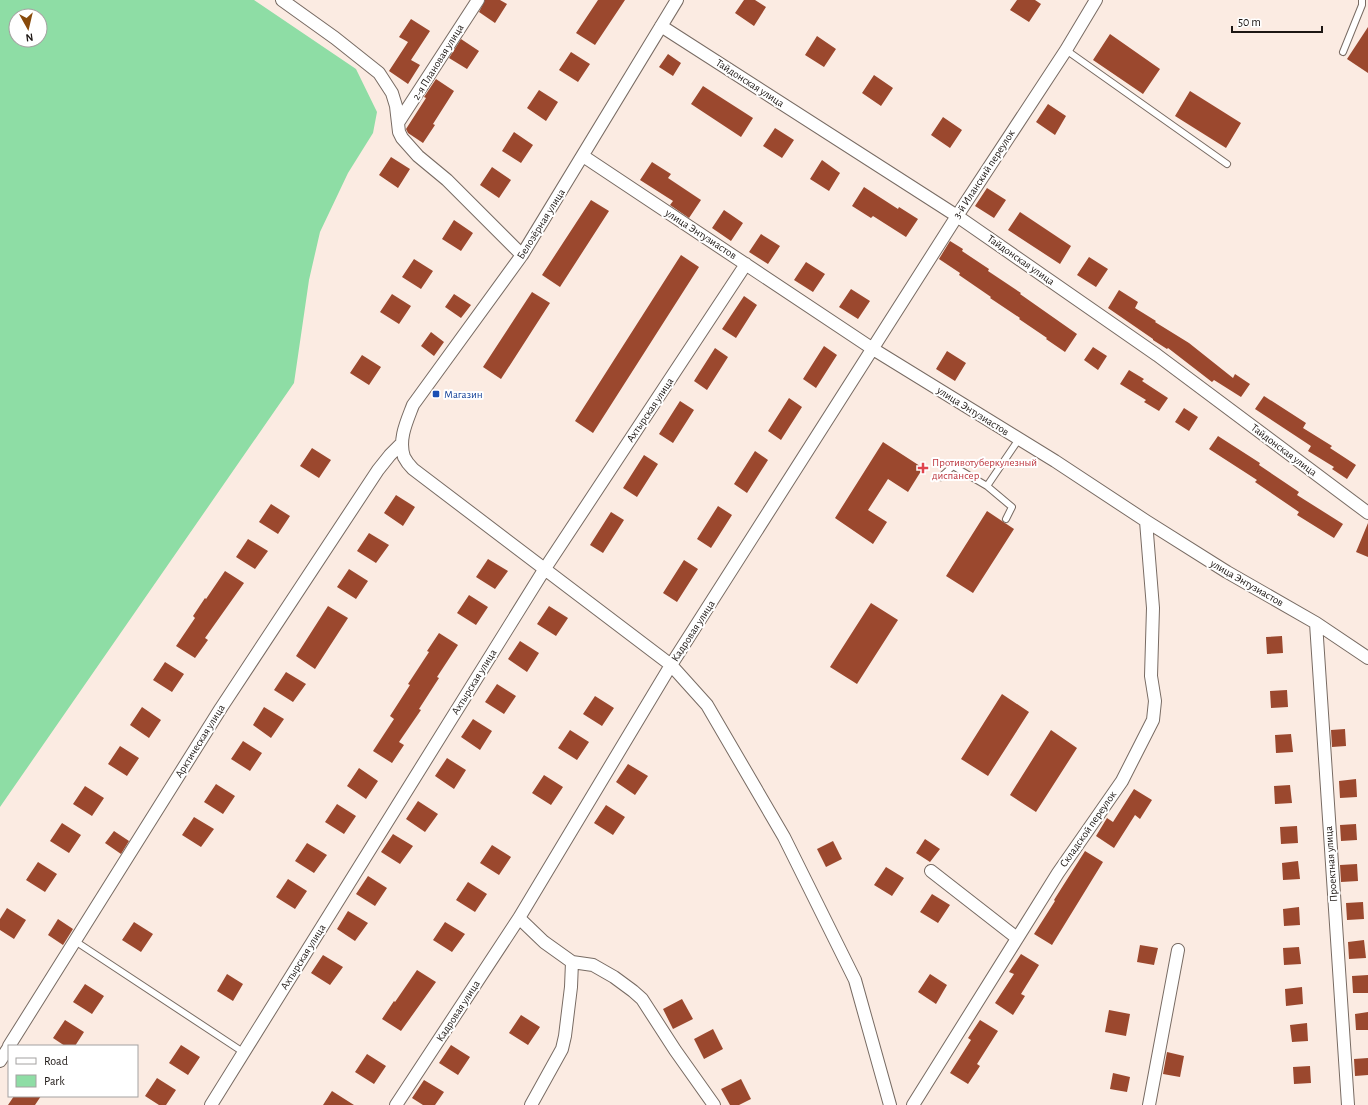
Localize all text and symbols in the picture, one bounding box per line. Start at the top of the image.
north arrow [8,8,48,48]
scale bar [1232,8,1322,34]
text: 50 m [1238,16,1261,28]
street label: 2-я Плановая улица [410,22,466,102]
text: N [25,31,34,43]
street label: Тайдонская улица [714,57,786,109]
street label: 3-й Иланский переулок [951,128,1017,220]
street label: Белозёрная улица [515,187,567,261]
street label: улица Энтузиастов [663,206,739,261]
street label: Тайдонская улица [985,233,1057,287]
street label: Ахтырская улица [624,376,676,444]
street label: улица Энтузиастов [934,384,1011,438]
marker: Магазин [431,389,441,399]
place label: Магазин [444,389,483,400]
street label: Тайдонская улица [1249,422,1319,478]
place label: Противотуберкулезный диспансер [932,457,1037,481]
marker: Противотуберкулезный диспансер [917,462,929,474]
street label: улица Энтузиастов [1208,557,1285,608]
street label: Кадровая улица [669,598,717,664]
street label: Ахтырская улица [449,647,499,717]
street label: Арктическая улица [173,703,227,779]
street label: Складской переулок [1058,789,1118,869]
street label: Проектная улица [1323,826,1339,902]
street label: Ахтырская улица [278,922,328,992]
street label: Кадровая улица [434,978,482,1044]
legend [8,1045,138,1097]
text: Road [44,1055,68,1067]
text: Park [44,1075,65,1087]

